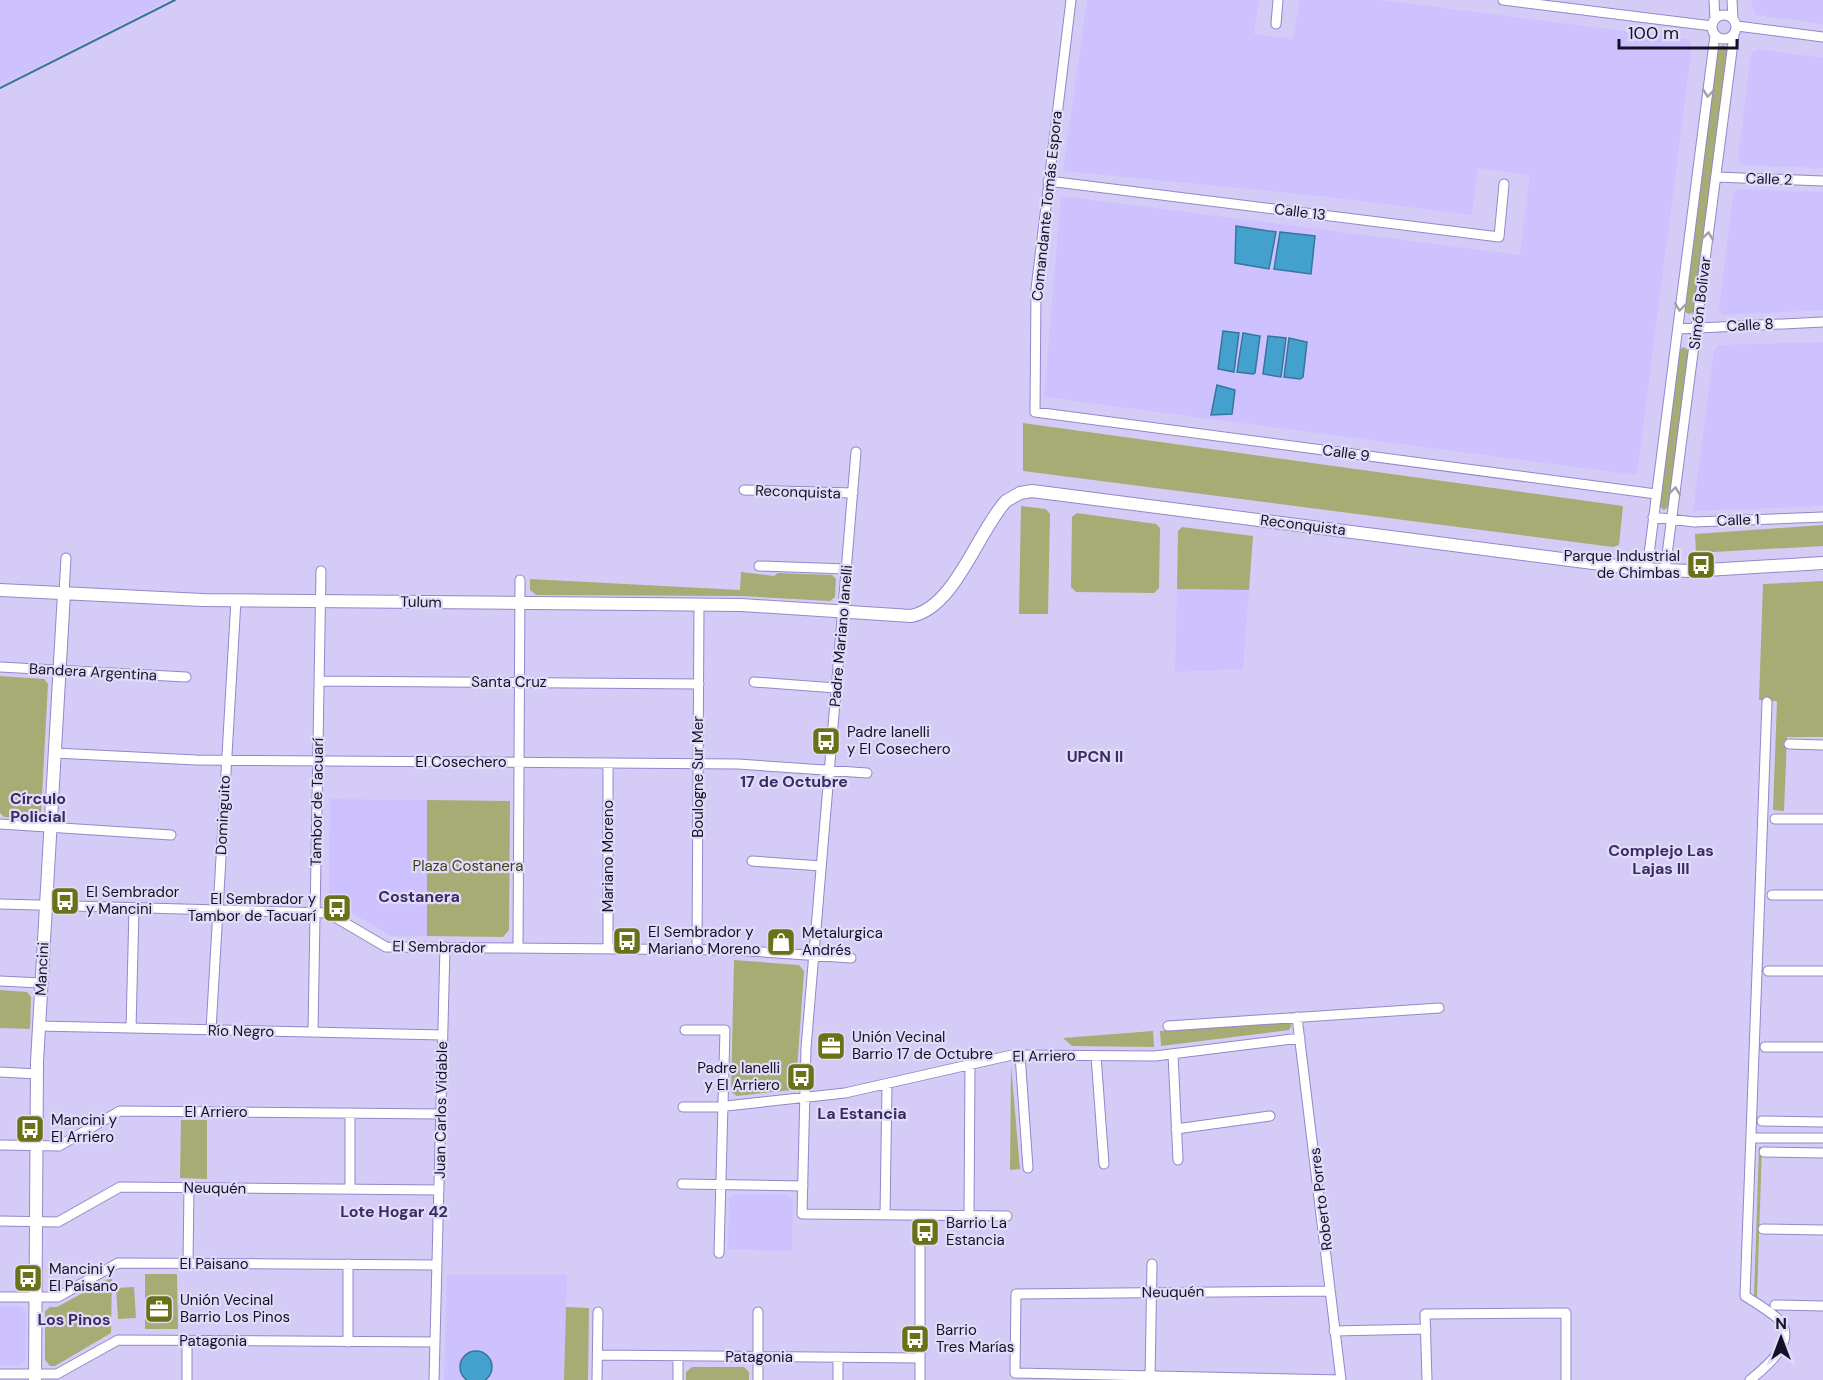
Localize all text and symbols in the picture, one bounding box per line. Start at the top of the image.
scale bar [1619,12,1738,50]
text: 100 m [1628,21,1679,45]
one-way arrow [1702,88,1714,97]
street label: Comandante Tomás Espora [1027,110,1067,302]
street label: Calle 2 [1745,168,1793,190]
street label: Calle 13 [1273,199,1327,225]
one-way arrow [1702,231,1714,240]
street label: Simón Bolivar [1684,255,1716,351]
one-way arrow [1675,302,1687,311]
street label: Calle 8 [1726,314,1774,336]
street label: Calle 9 [1321,440,1371,466]
street label: Reconquista [755,481,841,503]
one-way arrow [1668,487,1681,496]
street label: Calle 1 [1716,509,1760,531]
street label: Reconquista [1259,510,1347,540]
place label: Parque Industrial de Chimbas [1564,546,1680,583]
bus stop icon: Parque Industrial de Chimbas [1685,549,1717,581]
street label: Padre Mariano Ianelli [825,564,857,708]
street label: Tulum [400,592,442,612]
street label: Bandera Argentina [28,659,158,685]
street label: Santa Cruz [471,672,547,692]
street label: Boulogne Sur Mer [688,716,708,838]
place label: Padre Ianelli y El Cosechero [847,722,951,759]
bus stop icon: Padre Ianelli y El Cosechero [810,725,842,757]
street label: Tambor de Tacuarí [306,737,328,866]
district label: UPCN II [1067,746,1123,767]
street label: El Cosechero [415,752,507,772]
district label: 17 de Octubre [740,771,848,792]
street label: Dominguito [211,774,235,855]
district label: Círculo Policial [10,788,66,827]
street label: Mariano Moreno [598,800,618,912]
district label: Complejo Las Lajas III [1608,840,1714,879]
park label: Plaza Costanera [413,856,523,876]
place label: El Sembrador y Mancini [86,882,180,919]
bus stop icon: El Sembrador y Mancini [49,885,81,917]
district label: Costanera [378,886,460,907]
place label: El Sembrador y Tambor de Tacuarí [188,889,317,926]
bus stop icon: El Sembrador y Tambor de Tacuarí [321,892,353,924]
place label: El Sembrador y Mariano Moreno [648,922,760,959]
place label: Metalurgica Andrés [802,923,883,960]
bus stop icon: El Sembrador y Mariano Moreno [611,925,643,957]
shop icon: Metalurgica Andrés [765,926,797,958]
street label: El Sembrador [392,936,486,958]
street label: Mancini [31,942,53,996]
street label: Río Negro [208,1020,275,1042]
place label: Unión Vecinal Barrio 17 de Octubre [852,1027,993,1064]
office icon: Unión Vecinal Barrio 17 de Octubre [815,1030,847,1062]
street label: Juan Carlos Vidable [430,1041,452,1179]
street label: El Arriero [1012,1045,1076,1067]
place label: Padre Ianelli y El Arriero [697,1058,780,1095]
bus stop icon: Padre Ianelli y El Arriero [785,1061,817,1093]
street label: El Arriero [184,1102,248,1122]
district label: La Estancia [817,1103,907,1124]
place label: Mancini y El Arriero [51,1110,118,1147]
bus stop icon: Mancini y El Arriero [14,1113,46,1145]
street label: Roberto Porres [1305,1146,1337,1252]
street label: Neuquén [184,1177,246,1199]
district label: Lote Hogar 42 [340,1201,448,1222]
place label: Barrio La Estancia [946,1213,1007,1250]
bus stop icon: Barrio La Estancia [909,1216,941,1248]
street label: El Paisano [179,1254,249,1274]
place label: Mancini y El Paisano [49,1259,118,1296]
bus stop icon: Mancini y El Paisano [12,1262,44,1294]
street label: Neuquén [1142,1281,1204,1303]
place label: Unión Vecinal Barrio Los Pinos [180,1290,290,1327]
office icon: Unión Vecinal Barrio Los Pinos [143,1293,175,1325]
north arrow [1751,1308,1811,1368]
district label: Los Pinos [38,1309,110,1330]
text: N [1775,1313,1787,1334]
place label: Barrio Tres Marías [936,1320,1014,1357]
bus stop icon: Barrio Tres Marías [899,1323,931,1355]
street label: Patagonia [179,1331,247,1351]
street label: Patagonia [725,1347,793,1367]

